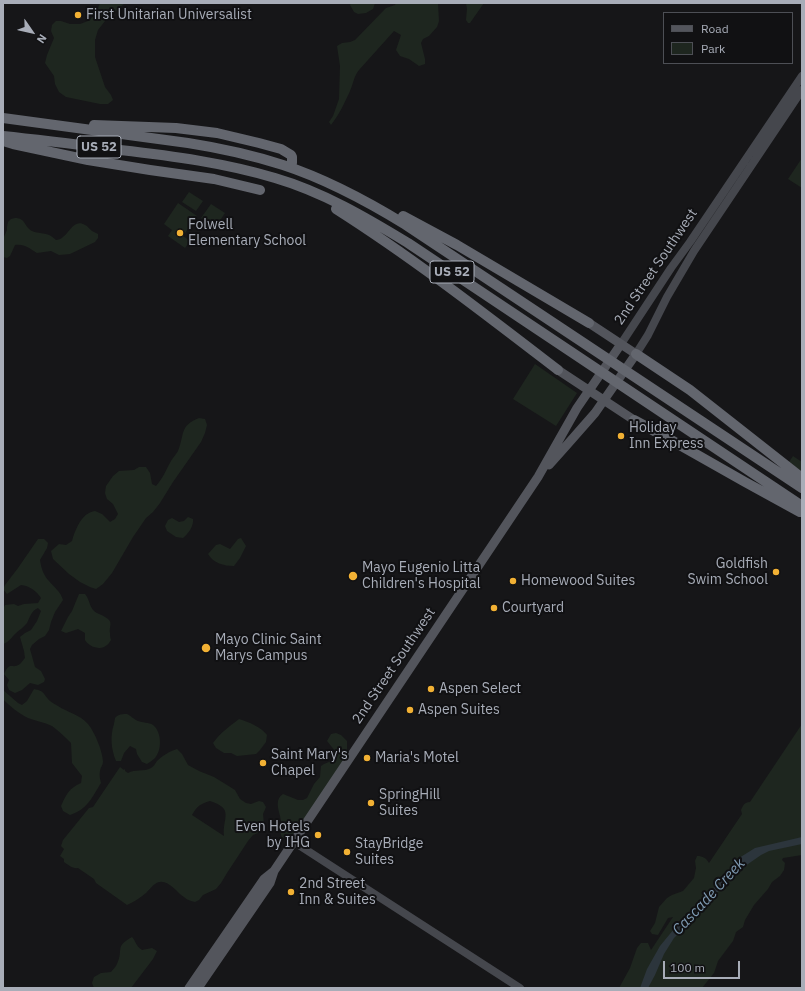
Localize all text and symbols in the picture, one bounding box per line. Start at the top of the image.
place label: First Unitarian Universalist [86,7,252,23]
marker: First Unitarian Universalist [73,10,83,20]
north arrow [12,12,52,52]
legend [663,12,793,64]
text: Road [701,21,729,36]
text: N [34,31,50,46]
text: Park [701,41,725,56]
road number: US 52 [77,136,121,158]
street label: 2nd Street Southwest [611,206,701,328]
place label: Folwell Elementary School [188,217,306,250]
marker: Folwell Elementary School [175,228,185,238]
road number: US 52 [430,261,474,283]
place label: Holiday Inn Express [629,420,703,452]
marker: Holiday Inn Express [616,431,626,441]
place label: Goldfish Swim School [687,556,768,588]
place label: Mayo Eugenio Litta Children's Hospital [362,560,480,592]
marker: Goldfish Swim School [771,567,781,577]
marker: Mayo Eugenio Litta Children's Hospital [347,570,359,582]
place label: Homewood Suites [521,573,635,589]
marker: Homewood Suites [508,576,518,586]
place label: Courtyard [502,600,564,616]
marker: Courtyard [489,603,499,613]
street label: 2nd Street Southwest [349,605,439,727]
place label: Mayo Clinic Saint Marys Campus [215,632,322,664]
marker: Mayo Clinic Saint Marys Campus [200,642,212,654]
place label: Aspen Select [439,681,521,697]
marker: Aspen Select [426,684,436,694]
place label: Aspen Suites [418,702,500,718]
marker: Aspen Suites [405,705,415,715]
place label: Saint Mary's Chapel [271,747,348,780]
place label: Maria's Motel [375,750,459,766]
marker: Maria's Motel [362,753,372,763]
marker: Saint Mary's Chapel [258,758,268,768]
place label: SpringHill Suites [379,787,440,820]
marker: SpringHill Suites [366,798,376,808]
place label: Even Hotels by IHG [235,819,310,852]
marker: Even Hotels by IHG [313,830,323,840]
place label: StayBridge Suites [355,836,423,868]
marker: StayBridge Suites [342,847,352,857]
water label: Cascade Creek [669,855,749,939]
place label: 2nd Street Inn & Suites [299,876,376,908]
marker: 2nd Street Inn & Suites [286,887,296,897]
scale bar [665,953,742,979]
text: 100 m [670,960,705,975]

